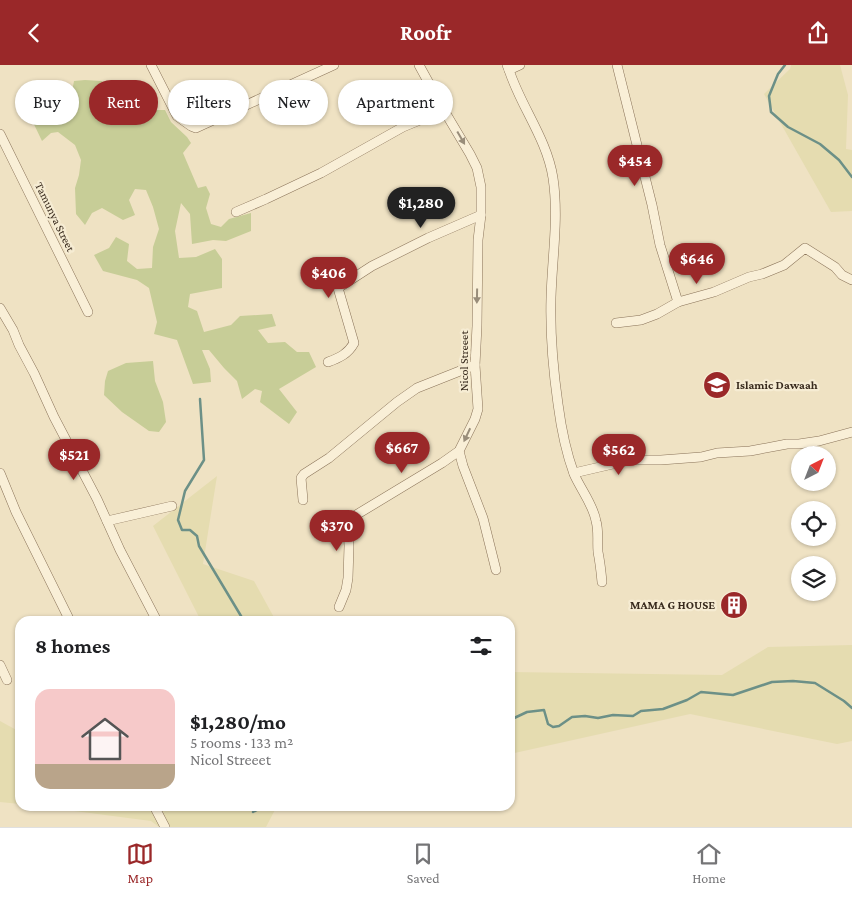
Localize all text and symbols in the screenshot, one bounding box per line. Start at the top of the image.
icon: back [20,19,48,47]
icon: share [804,19,832,47]
text: Roofr [400,20,452,45]
chip: Buy [15,80,79,125]
chip: Rent [89,80,158,125]
chip: Filters [168,80,249,125]
chip: New [259,80,328,125]
chip: Apartment [338,80,453,125]
one-way arrow [456,131,465,144]
pin: $454 [605,145,665,187]
text: $454 [618,152,652,169]
street label: Tamunya Street [32,180,78,255]
pin: $1,280 [380,186,462,229]
text: $1,280 [398,194,444,211]
pin: $646 [667,243,727,285]
text: $646 [680,250,714,267]
pin: $406 [299,257,359,299]
text: $406 [311,264,347,281]
one-way arrow [473,288,481,304]
street label: Nicol Streeet [457,330,471,391]
school or university icon: Islamic Dawaah [702,370,732,400]
place label: Islamic Dawaah [736,378,818,392]
one-way arrow [462,428,470,442]
pin: $667 [372,431,432,474]
pin: $562 [589,433,649,476]
pin: $521 [44,439,104,481]
text: $667 [386,439,418,456]
text: $562 [603,441,635,458]
text: $521 [59,446,89,463]
north arrow [791,446,836,491]
map controls [791,446,836,601]
button: locate [791,501,836,546]
pin: $370 [307,509,367,552]
text: $370 [321,517,353,534]
button: layers [791,556,836,601]
building icon: MAMA G HOUSE [719,590,749,620]
place label: MAMA G HOUSE [630,598,715,612]
icon: filters [467,632,495,660]
text: 8 homes [35,634,110,658]
icon: home [75,709,135,769]
text: $1,280/mo [190,710,286,734]
text: 5 rooms · 133 m² [190,734,293,751]
text: Nicol Streeet [190,751,271,768]
tab: Map [126,840,154,886]
tab: Saved [407,840,440,886]
tab: Home [692,840,726,886]

